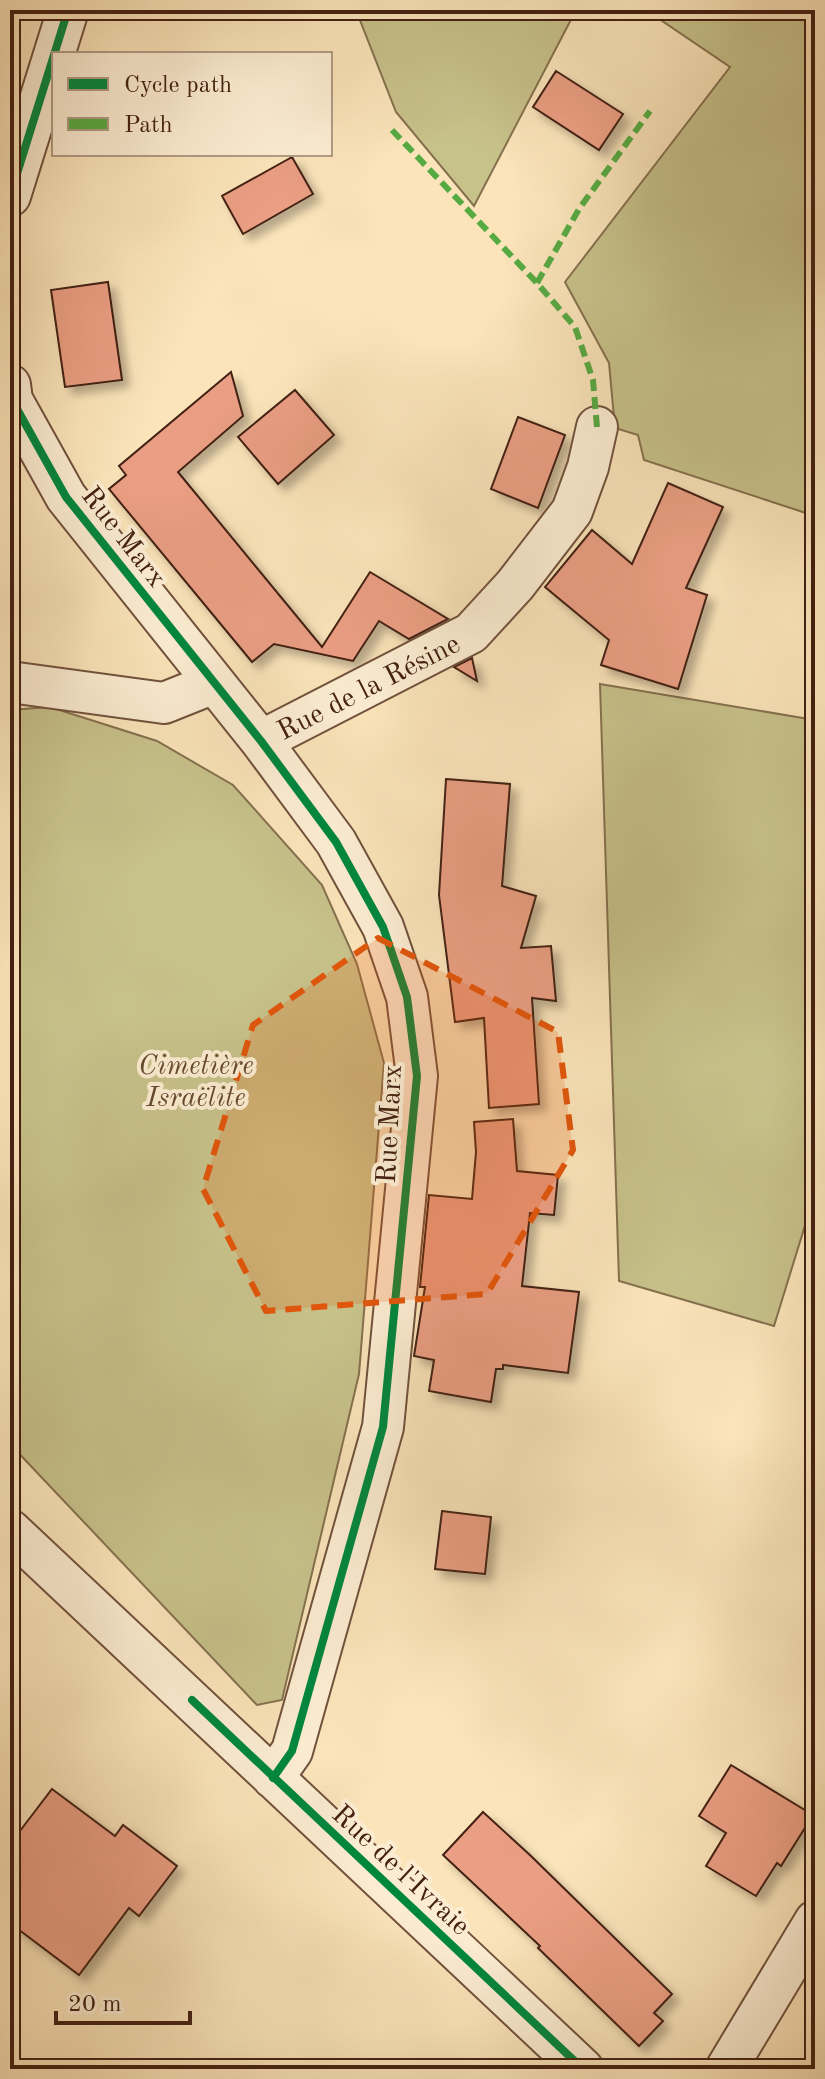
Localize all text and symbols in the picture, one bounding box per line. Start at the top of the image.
legend [52,52,332,156]
text: Cycle path [124,74,232,98]
text: Path [124,114,173,138]
street label: Rue Marx [75,482,170,593]
street label: Rue de la Résine [273,631,465,747]
park label: Cimetière Israëlite [138,1053,254,1113]
street label: Rue Marx [374,1064,408,1184]
street label: Rue de l'Ivraie [326,1801,474,1942]
scale bar [56,1975,190,2025]
text: 20 m [68,1993,122,2017]

